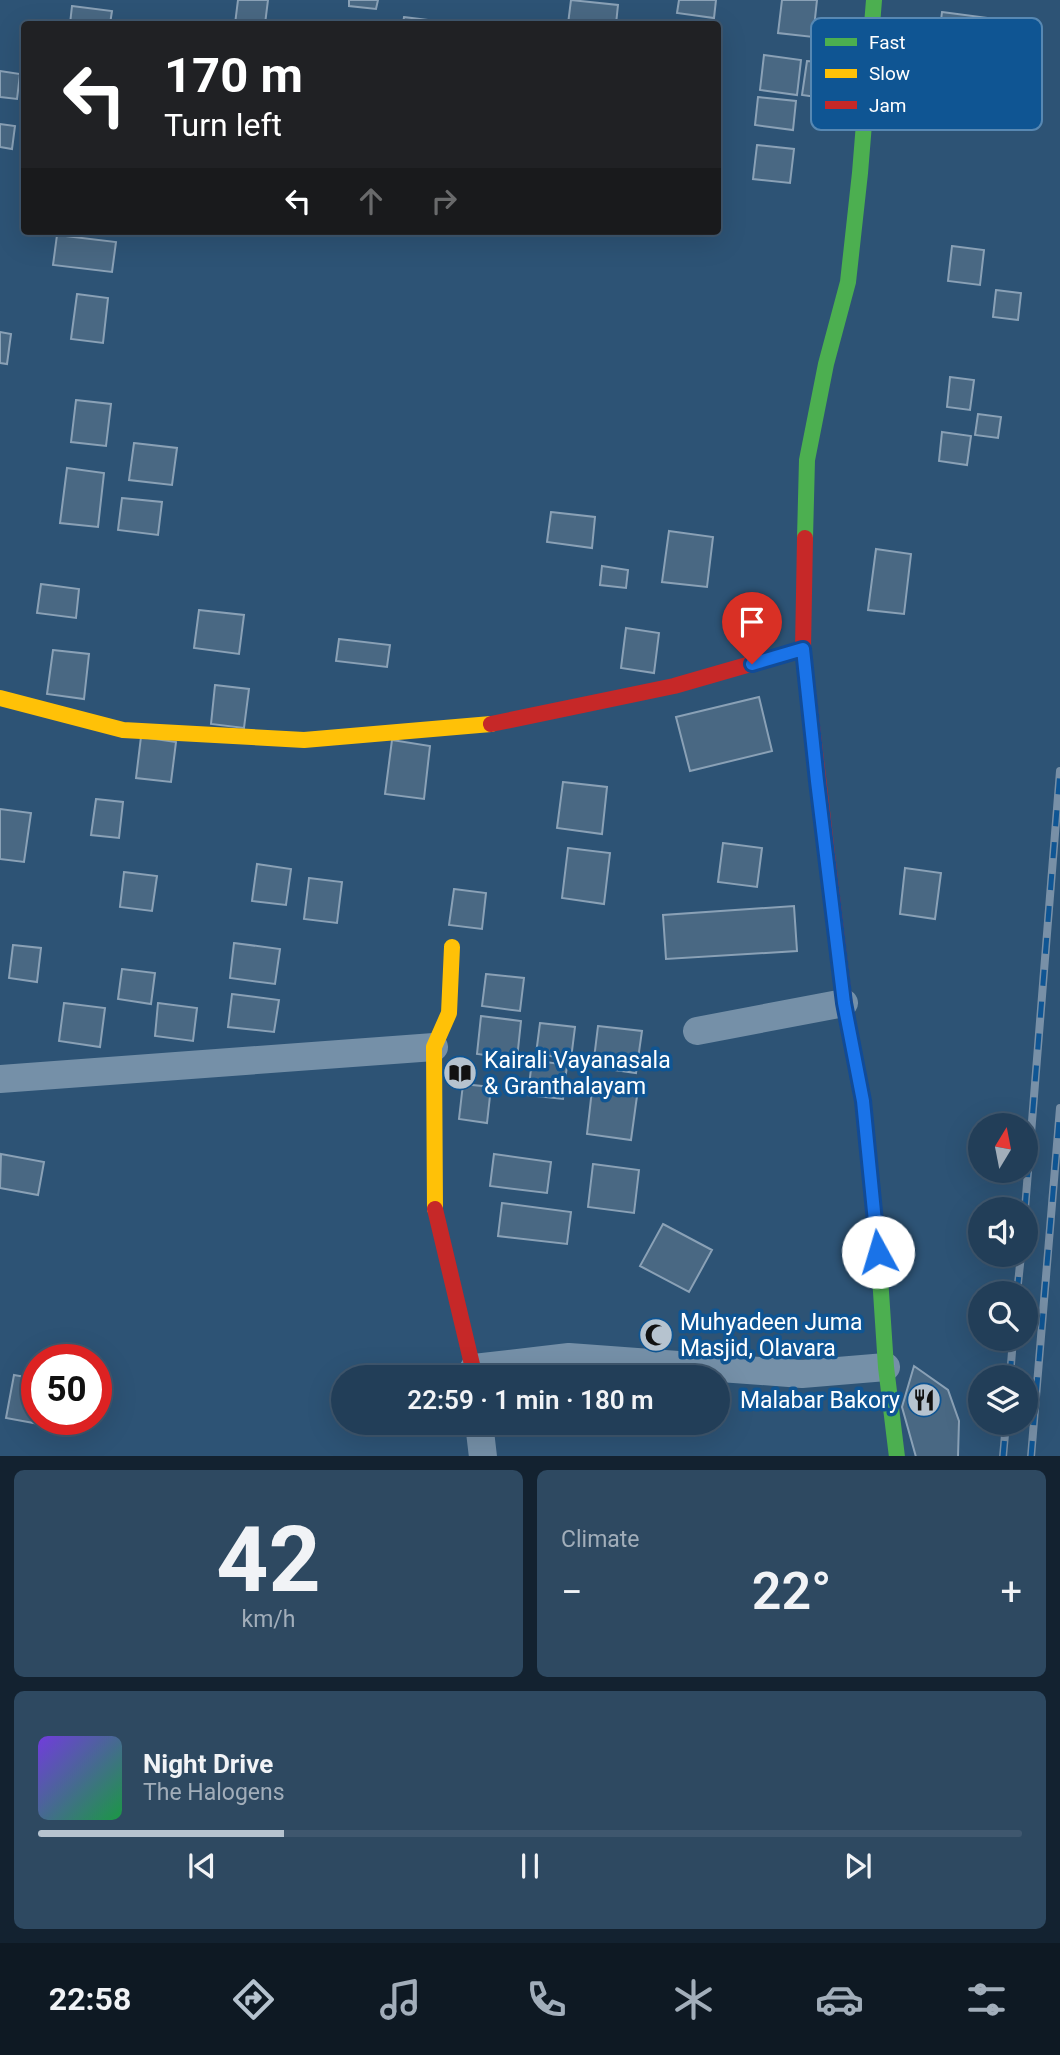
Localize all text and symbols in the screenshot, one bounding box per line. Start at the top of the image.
legend [811,18,1042,130]
text: Fast [869,31,906,54]
text: 170 m [164,47,303,104]
icon: left [49,49,140,140]
text: Slow [869,62,910,85]
text: Jam [869,94,906,117]
text: Turn left [164,106,282,144]
icon: left [279,182,317,220]
icon: ahead [352,182,390,220]
icon: right [425,182,463,220]
pin [722,592,782,664]
icon: arrive [733,603,771,641]
place label: Kairali Vayanasala & Granthalayam [484,1047,671,1100]
library icon: Kairali Vayanasala & Granthalayam [441,1054,479,1092]
north arrow [968,1113,1038,1183]
map controls [968,1113,1038,1435]
button: sound [968,1197,1038,1267]
position arrow [841,1215,915,1289]
button: search [968,1281,1038,1351]
place label: Muhyadeen Juma Masjid, Olavara [680,1309,862,1362]
mosque icon: Muhyadeen Juma Masjid, Olavara [637,1316,675,1354]
speed limit sign: 50 [21,1344,112,1435]
button: layers [968,1365,1038,1435]
restaurant icon: Malabar Bakory [905,1381,943,1419]
text: 22:59 · 1 min · 180 m [407,1385,654,1415]
place label: Malabar Bakory [740,1387,900,1414]
text: 42 [216,1507,321,1613]
text: Climate [561,1526,640,1553]
text: 22° [752,1561,831,1622]
text: − [561,1570,583,1614]
text: + [1000,1570,1022,1614]
text: km/h [242,1606,296,1633]
text: Night Drive [143,1749,273,1779]
text: The Halogens [143,1779,285,1806]
icon: previous [183,1847,221,1885]
icon: pause [511,1847,549,1885]
icon: next [839,1847,877,1885]
icon: directions [229,1975,278,2024]
icon: music [376,1975,425,2024]
icon: phone [522,1975,571,2024]
icon: climate [669,1975,718,2024]
icon: car [815,1975,864,2024]
icon: filters [962,1975,1011,2024]
text: 22:58 [49,1980,131,2018]

